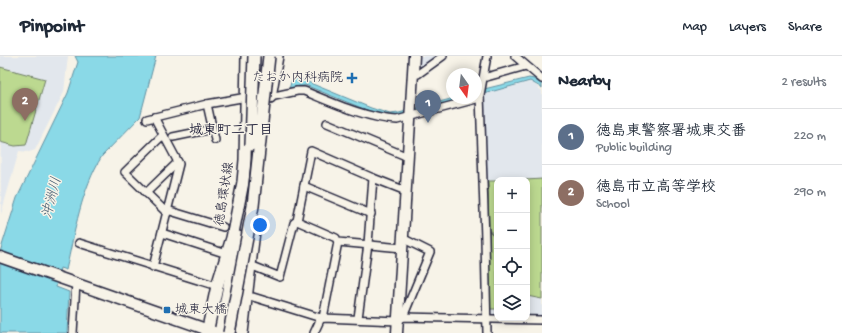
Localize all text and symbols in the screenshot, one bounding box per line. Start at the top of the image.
text: Pinpoint [20,16,84,39]
text: Map [683,19,707,36]
text: Layers [729,19,766,36]
text: Share [788,19,822,36]
north arrow [446,68,482,104]
place label: たおか内科病院 [252,71,343,86]
marker: たおか内科病院 [346,72,358,84]
text: Nearby [558,72,611,92]
text: 2 results [781,75,826,90]
pin: 2 [12,88,38,121]
pin: 1 [415,90,441,123]
district label: 城東町二丁目 [189,123,273,140]
text: 徳島東警察署城東交番 [596,123,746,141]
text: 1 [568,129,574,144]
text: 220 m [794,129,826,144]
text: Public building [596,141,672,156]
street label: 徳島環状線 [212,160,238,227]
water label: 沖洲川 [39,175,66,220]
map controls [494,177,530,321]
button: + [494,177,530,213]
text: 徳島市立高等学校 [596,179,716,197]
text: 2 [568,185,574,200]
text: 290 m [793,185,826,200]
text: School [596,197,630,212]
button: − [494,213,530,249]
your location [250,215,270,235]
button: locate [494,249,530,285]
button: layers [494,285,530,321]
place label: 城東大橋 [175,302,227,318]
marker: 城東大橋 [162,305,172,315]

